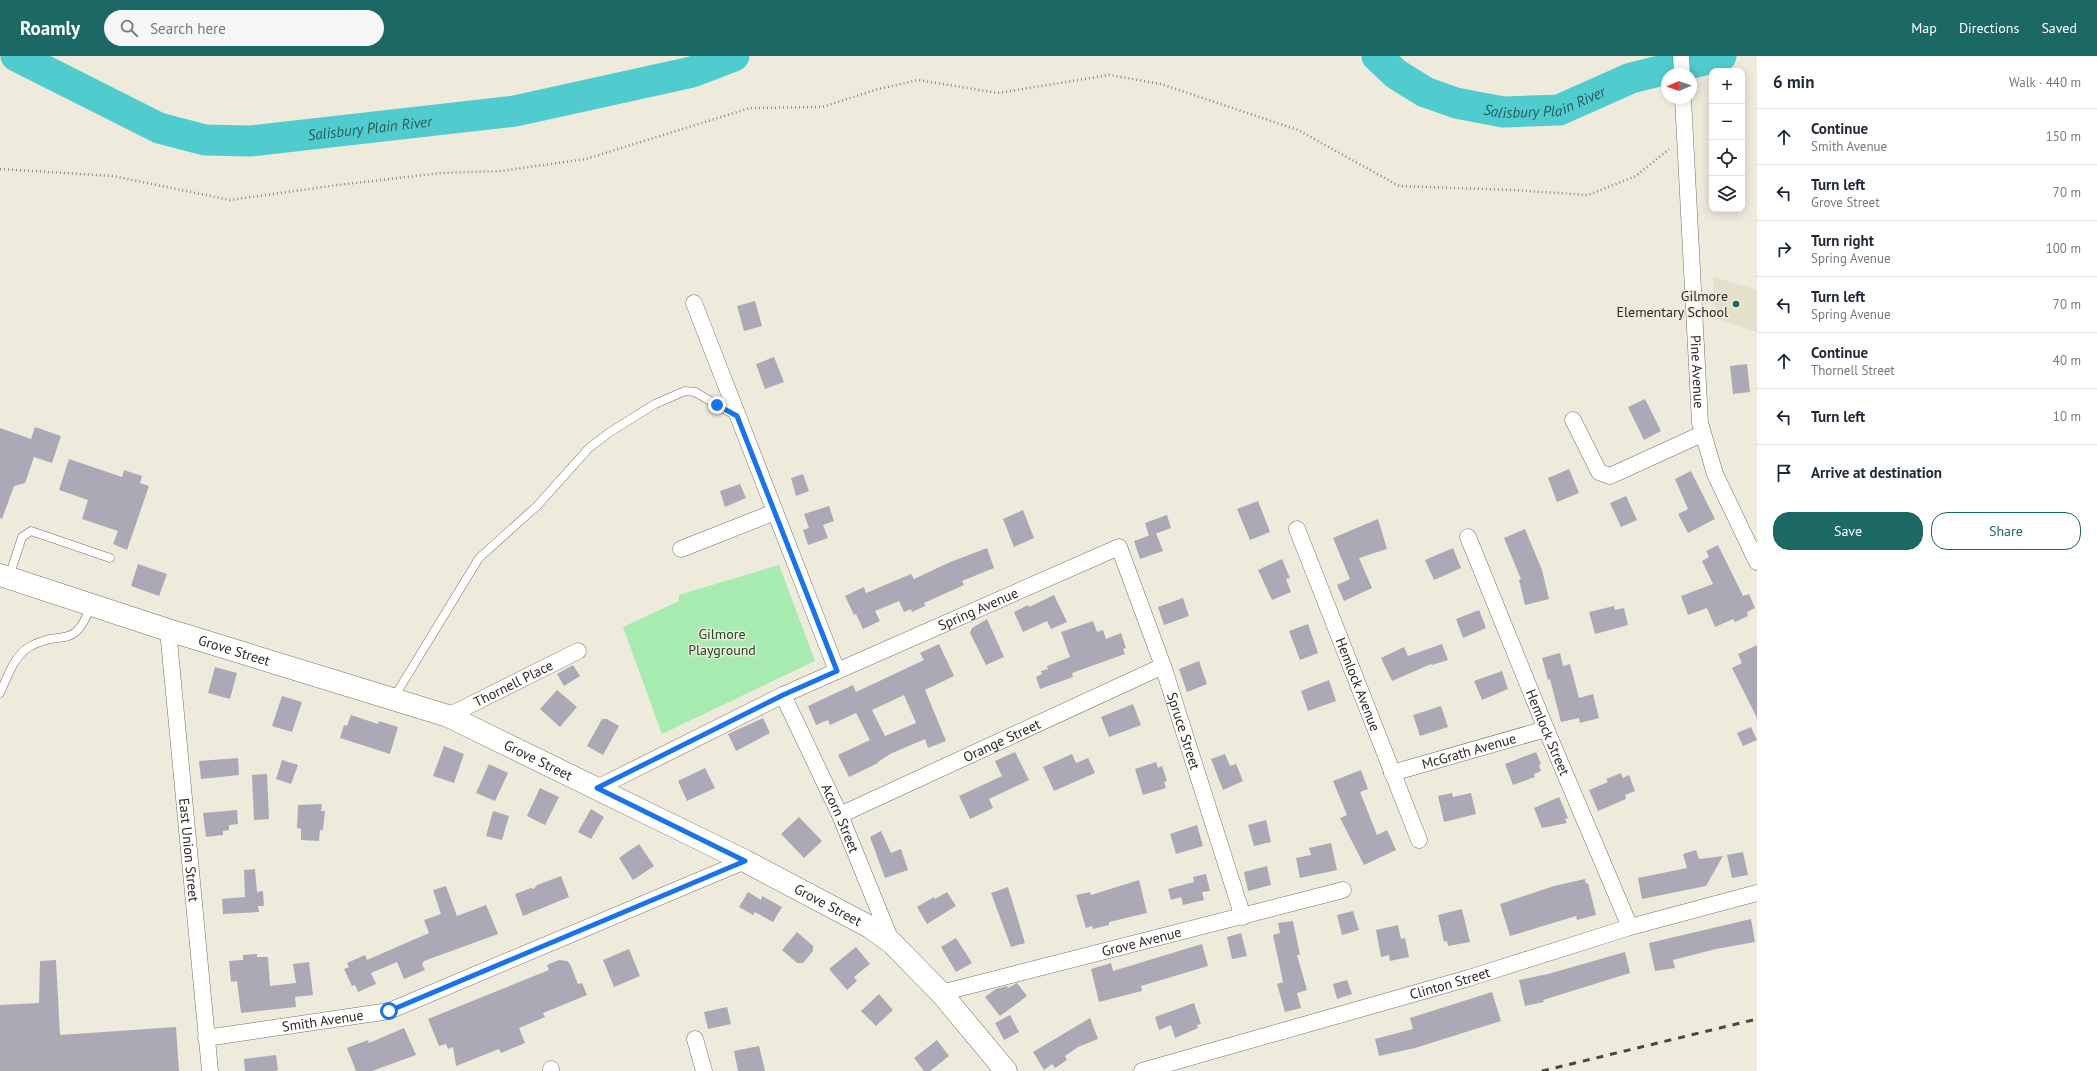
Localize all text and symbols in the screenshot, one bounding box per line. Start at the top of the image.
search box [104,10,384,46]
text: Roamly [20,16,80,40]
icon: search [118,17,140,39]
text: Search here [150,19,226,38]
text: Map [1911,19,1937,37]
text: Directions [1959,19,2019,37]
text: Saved [2041,19,2077,37]
north arrow [1661,68,1697,104]
map controls [1709,68,1745,212]
button: + [1709,68,1745,104]
text: 6 min [1773,71,1814,93]
text: Walk · 440 m [2009,74,2081,91]
water label: Salisbury Plain River [1482,81,1609,122]
button: − [1709,104,1745,140]
water label: Salisbury Plain River [306,111,434,144]
text: Continue [1811,119,1868,138]
icon: ahead [1773,126,1795,148]
text: 150 m [2046,128,2081,145]
text: Smith Avenue [1811,138,1887,155]
button: locate [1709,140,1745,176]
text: Turn left [1811,175,1865,194]
button: layers [1709,176,1745,212]
icon: left [1773,182,1795,204]
text: 70 m [2053,184,2081,201]
text: Grove Street [1811,194,1880,211]
text: Turn right [1811,231,1874,250]
icon: right [1773,238,1795,260]
text: 100 m [2046,240,2081,257]
text: Spring Avenue [1811,250,1891,267]
place label: Gilmore Elementary School [1616,287,1728,321]
text: Turn left [1811,287,1865,306]
icon: left [1773,294,1795,316]
text: 70 m [2053,296,2081,313]
marker: Gilmore Elementary School [1731,299,1741,309]
text: Spring Avenue [1811,306,1891,323]
street label: Pine Avenue [1686,334,1708,409]
text: Continue [1811,343,1868,362]
icon: ahead [1773,350,1795,372]
text: 40 m [2053,352,2081,369]
text: Thornell Street [1811,362,1895,379]
route end [708,396,726,414]
icon: left [1773,406,1795,428]
text: Turn left [1811,407,1865,426]
text: 10 m [2053,408,2081,425]
icon: arrive [1773,462,1795,484]
text: Arrive at destination [1811,463,1942,482]
button: Save [1773,512,1923,550]
button: Share [1931,512,2081,550]
street label: Spring Avenue [935,583,1021,635]
park label: Gilmore Playground [688,625,756,659]
street label: Grove Street [196,631,272,670]
street label: Hemlock Avenue [1331,635,1384,734]
street label: Thornell Place [471,656,556,711]
street label: Hemlock Street [1522,687,1574,778]
street label: Spruce Street [1163,690,1204,772]
street label: Orange Street [960,715,1043,766]
street label: McGrath Avenue [1420,729,1518,773]
street label: Grove Street [501,736,576,784]
street label: Acorn Street [817,781,863,856]
street label: East Union Street [175,797,203,903]
street label: Grove Street [791,880,865,930]
street label: Grove Avenue [1100,923,1183,960]
street label: Clinton Street [1407,963,1492,1003]
route start [380,1002,398,1020]
street label: Smith Avenue [281,1006,365,1036]

